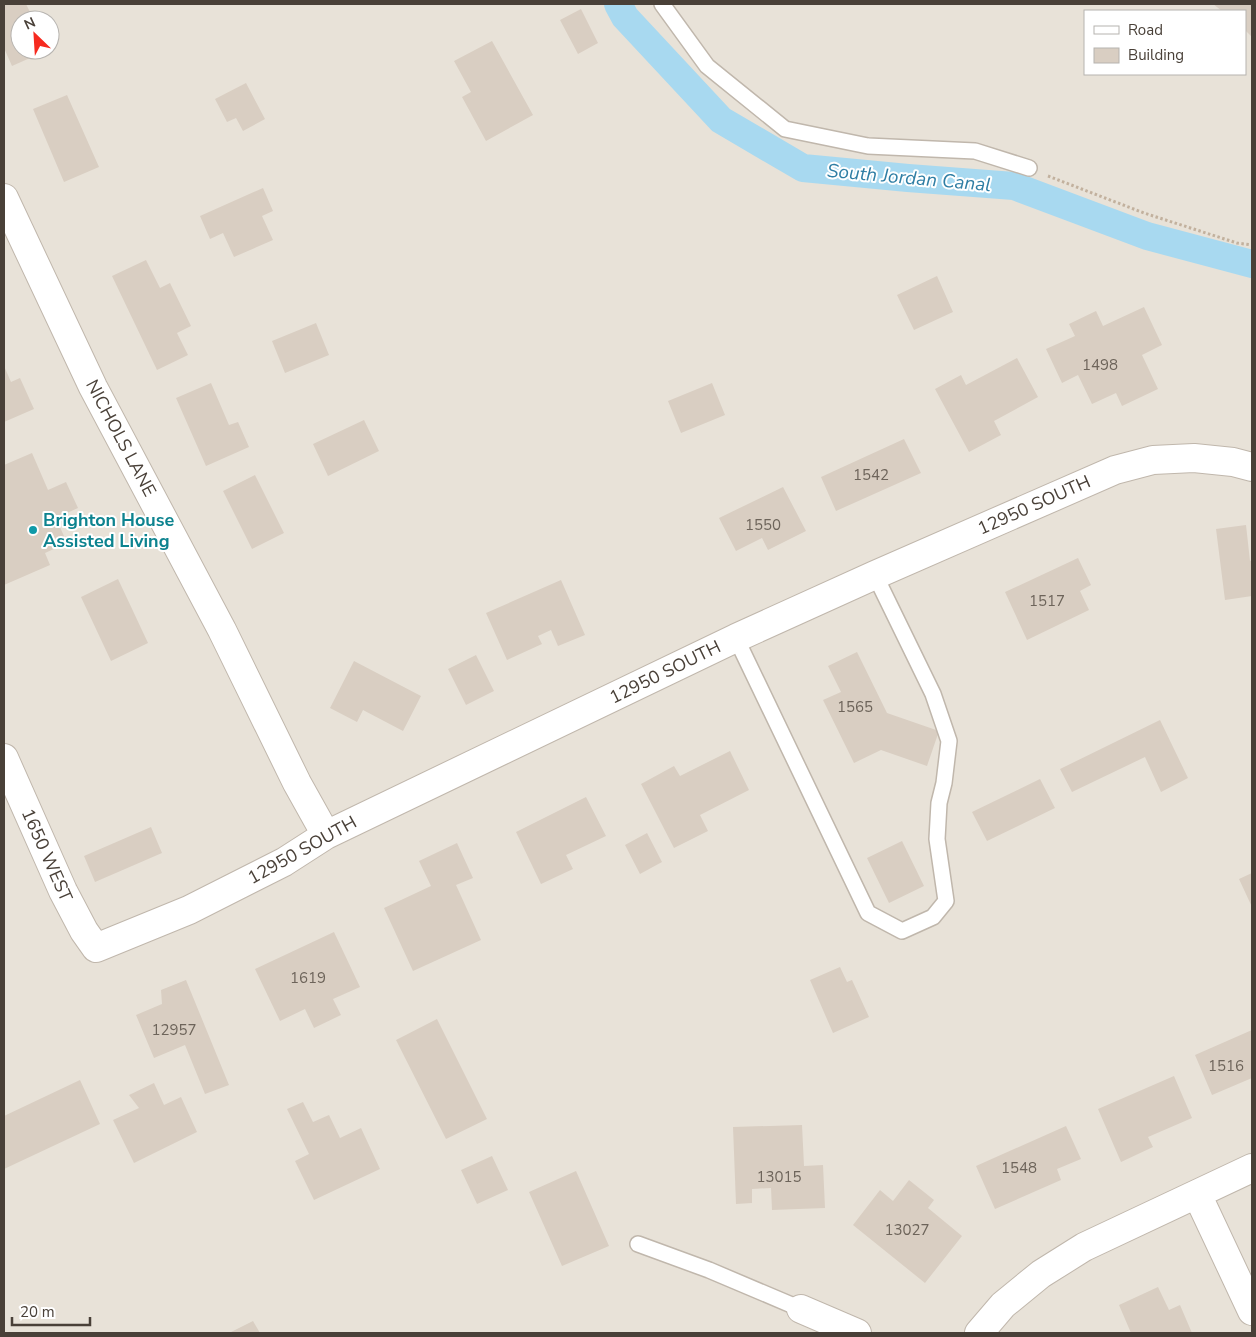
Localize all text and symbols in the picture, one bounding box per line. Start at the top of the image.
north arrow [10,10,60,60]
legend [1084,10,1246,75]
text: N [21,13,38,34]
text: Road [1128,20,1163,40]
text: Building [1128,45,1184,65]
water label: South Jordan Canal [826,158,992,198]
house number: 1498 [1082,355,1118,375]
street label: NICHOLS LANE [80,375,162,501]
house number: 1542 [853,465,889,485]
street label: 12950 SOUTH [974,469,1094,541]
place label: Brighton House Assisted Living [43,508,174,553]
house number: 1550 [745,515,781,535]
marker: Brighton House Assisted Living [27,524,39,536]
house number: 1517 [1029,591,1065,611]
street label: 12950 SOUTH [605,635,725,709]
house number: 1565 [837,697,873,717]
street label: 1650 WEST [16,805,78,906]
street label: 12950 SOUTH [243,810,361,890]
house number: 1619 [290,968,326,988]
house number: 12957 [151,1020,197,1040]
house number: 1516 [1208,1056,1244,1076]
house number: 1548 [1001,1158,1037,1178]
house number: 13015 [756,1167,802,1187]
house number: 13027 [884,1220,930,1240]
scale bar [12,1294,90,1326]
text: 20 m [20,1302,55,1322]

